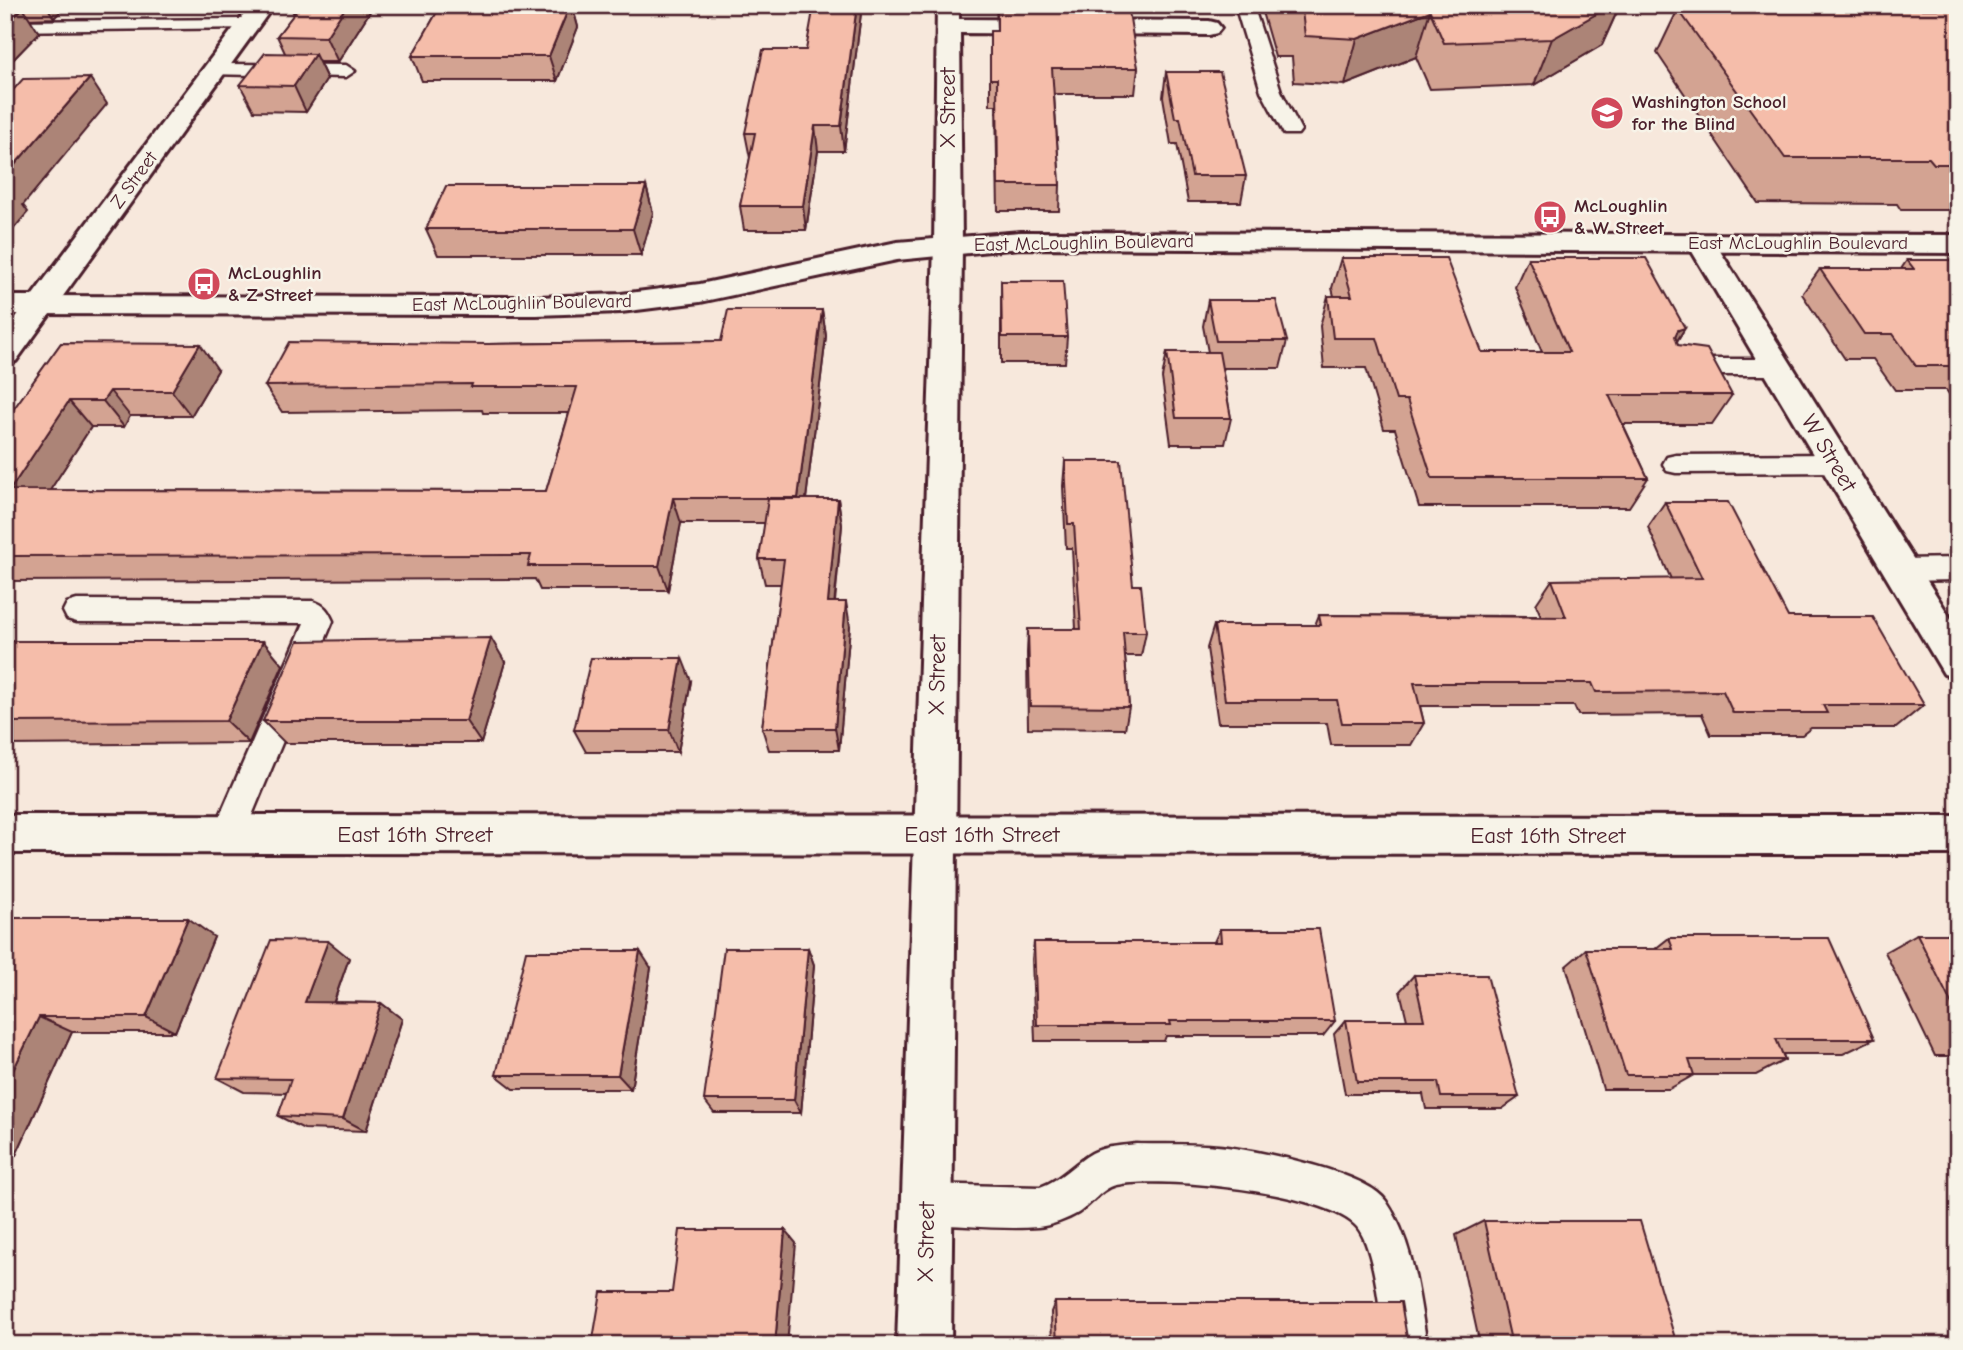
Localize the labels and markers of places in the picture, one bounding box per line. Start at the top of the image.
place label: Washington School for the Blind [1631,91,1786,135]
school or university icon: Washington School for the Blind [1588,94,1626,132]
place label: McLoughlin & W Street [1574,195,1668,239]
bus stop icon: McLoughlin & W Street [1531,198,1569,236]
place label: McLoughlin & Z Street [228,262,322,306]
bus stop icon: McLoughlin & Z Street [185,265,223,303]

